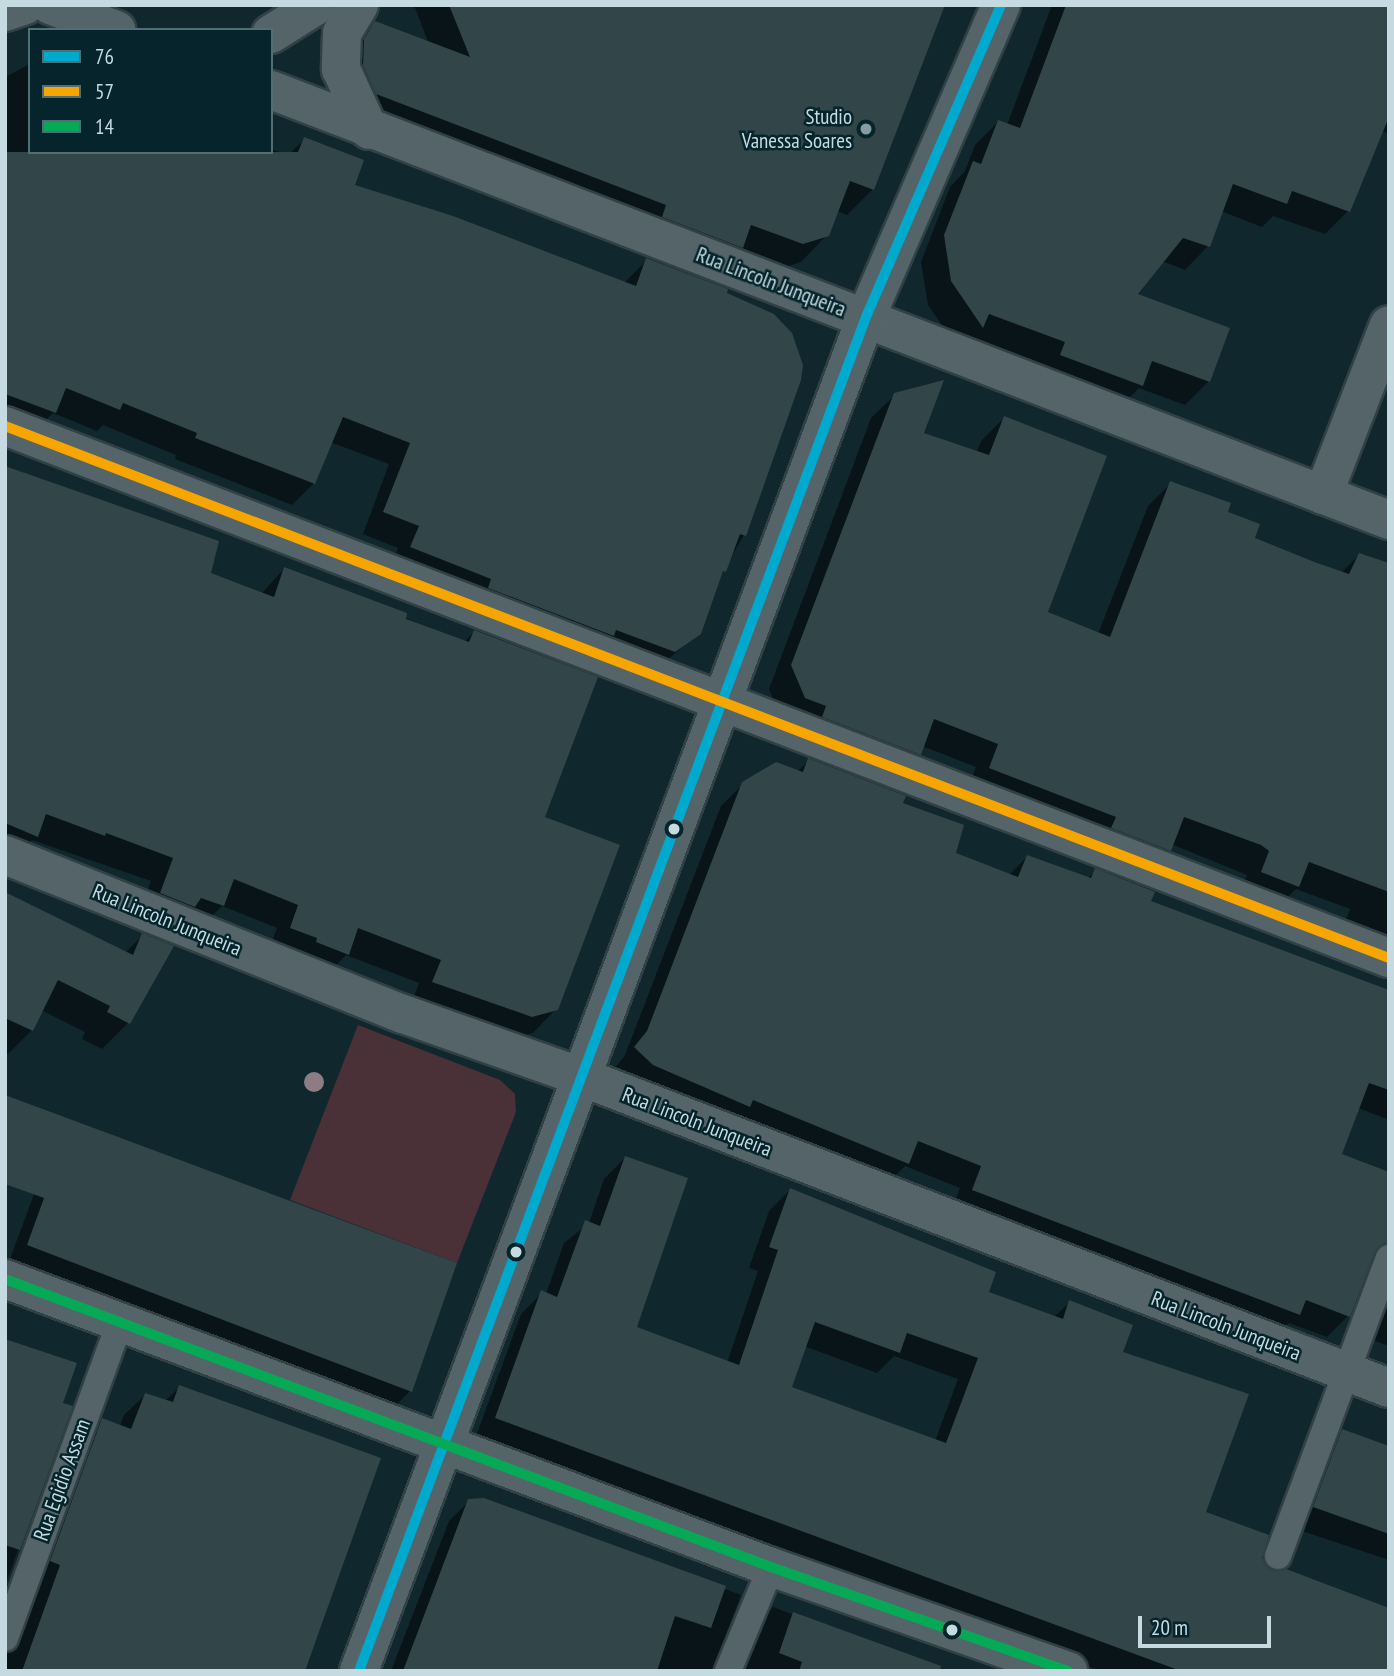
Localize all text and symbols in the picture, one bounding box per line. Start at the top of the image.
legend [28,28,273,154]
text: 76 [95,43,114,70]
text: 57 [95,78,114,105]
place label: Studio Vanessa Soares [742,104,852,154]
text: 14 [95,113,114,140]
marker: Studio Vanessa Soares [858,121,874,137]
street label: Rua Lincoln Junqueira [693,242,849,322]
unlabelled marker [667,822,681,836]
street label: Rua Lincoln Junqueira [89,879,245,961]
street label: Rua Lincoln Junqueira [619,1082,775,1162]
unlabelled marker [509,1245,523,1259]
street label: Rua Lincoln Junqueira [1148,1286,1304,1366]
street label: Rua Egidio Assam [28,1416,96,1544]
scale bar [1142,1602,1275,1646]
text: 20 m [1151,1614,1188,1641]
unlabelled marker [945,1623,959,1637]

